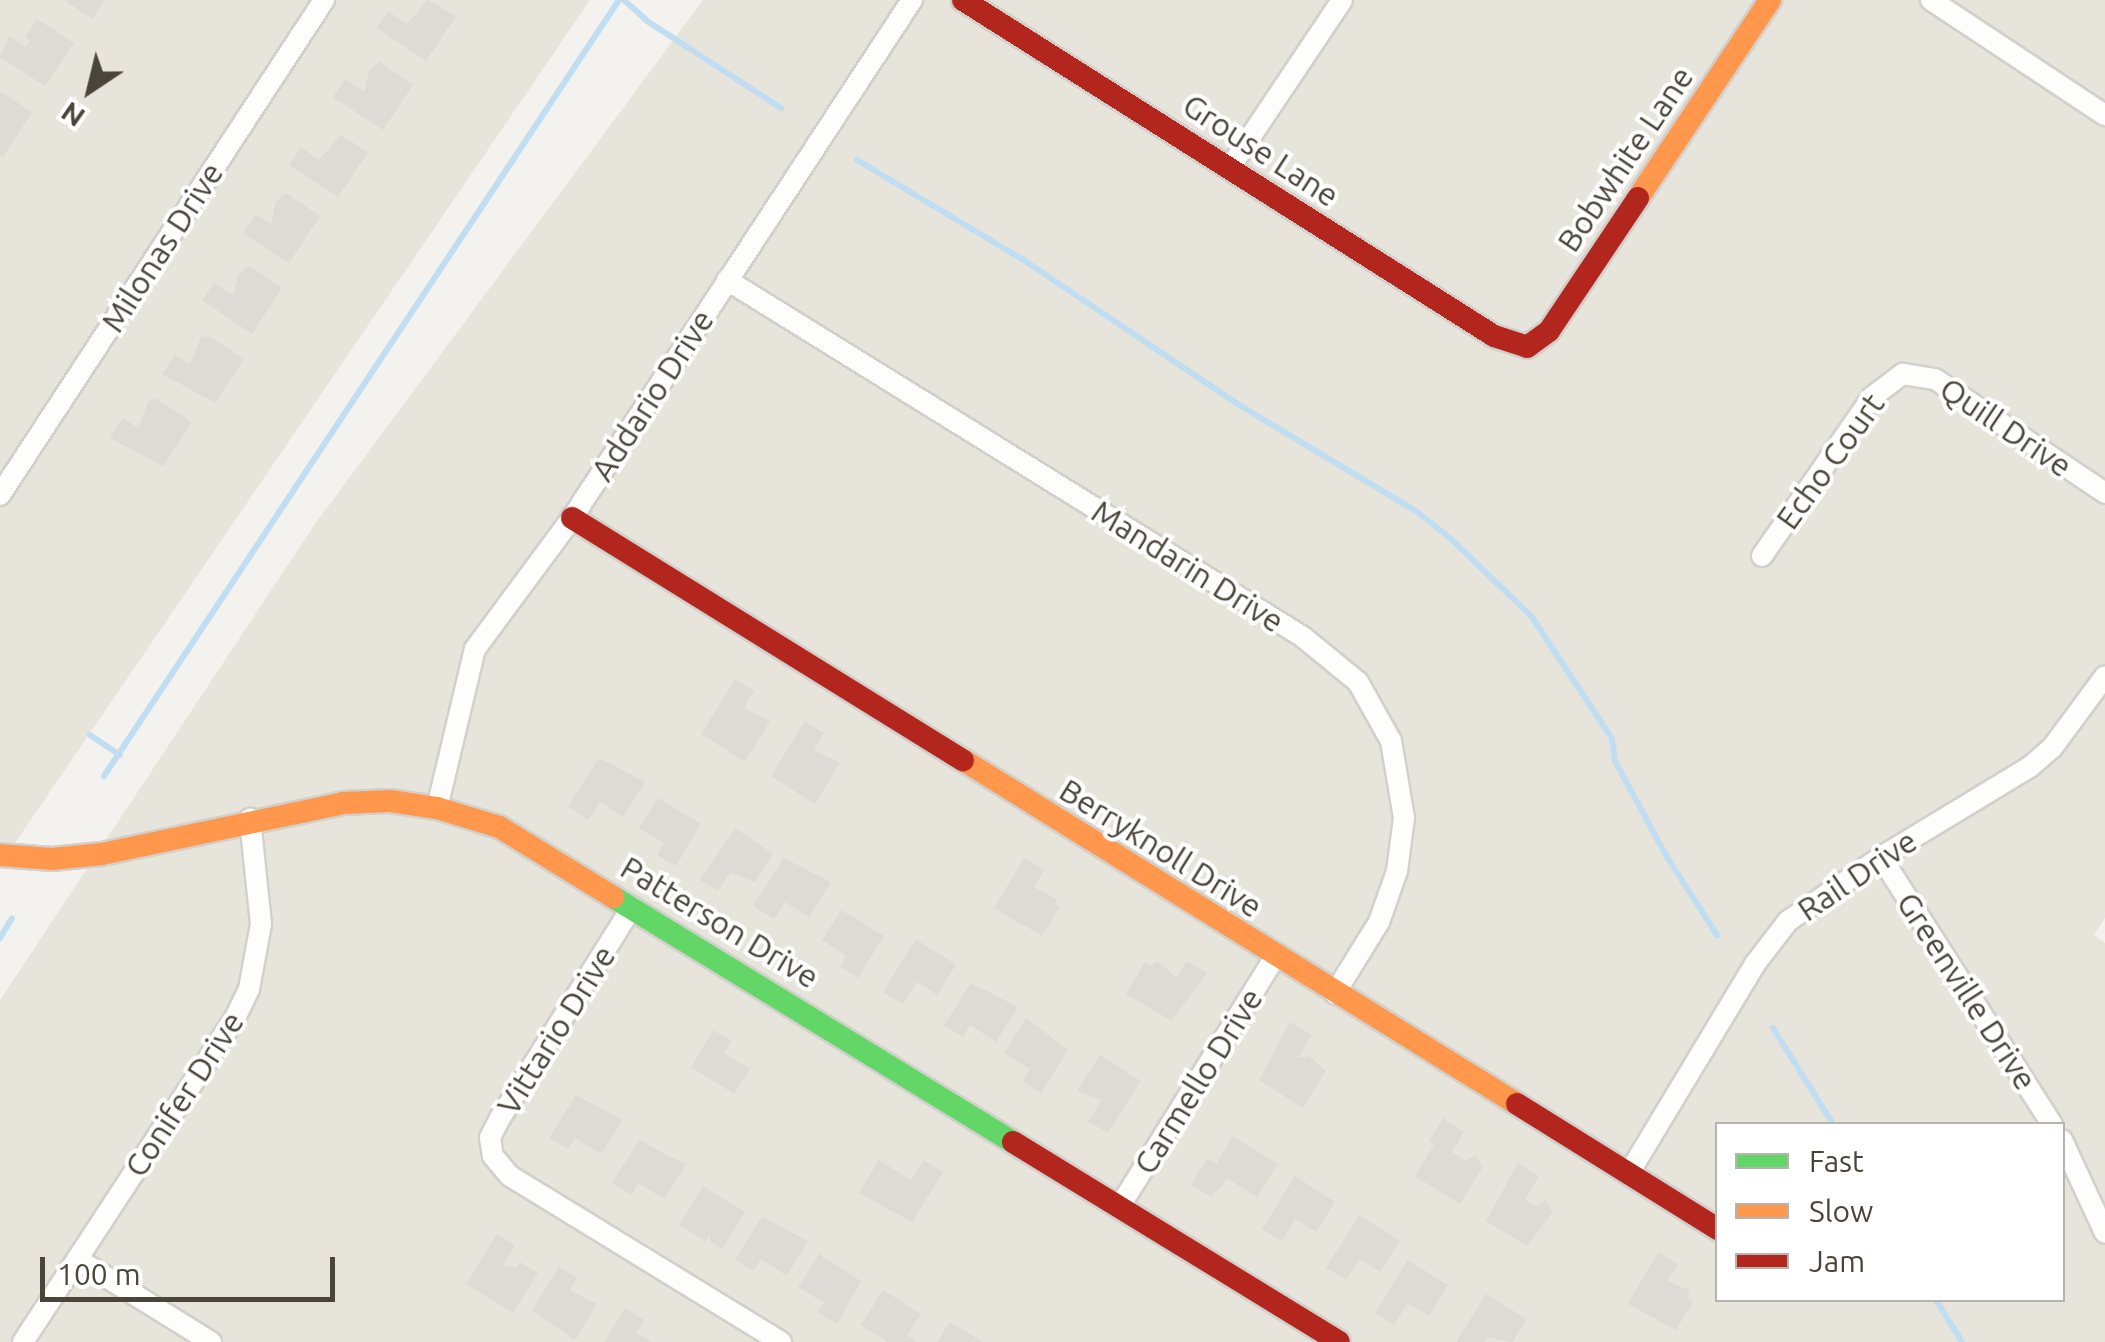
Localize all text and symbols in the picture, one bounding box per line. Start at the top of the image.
north arrow [40,40,140,140]
street label: Bobwhite Lane [1549,59,1701,259]
street label: Grouse Lane [1176,85,1346,215]
text: N [55,96,90,134]
street label: Milonas Drive [93,155,231,339]
street label: Addario Drive [582,302,722,488]
street label: Quill Drive [1933,369,2079,485]
street label: Echo Court [1768,386,1892,536]
street label: Mandarin Drive [1085,492,1291,640]
street label: Berryknoll Drive [1053,770,1269,926]
street label: Rail Drive [1790,821,1924,929]
street label: Patterson Drive [614,848,826,996]
street label: Greenville Drive [1889,885,2045,1097]
street label: Vittario Drive [489,938,623,1122]
street label: Carmello Drive [1126,981,1270,1181]
street label: Conifer Drive [116,1004,252,1184]
legend [1715,1122,2065,1302]
text: Fast [1809,1144,1864,1178]
text: Slow [1809,1194,1873,1228]
scale bar [45,1237,340,1299]
text: Jam [1809,1244,1865,1278]
text: 100 m [57,1257,141,1291]

